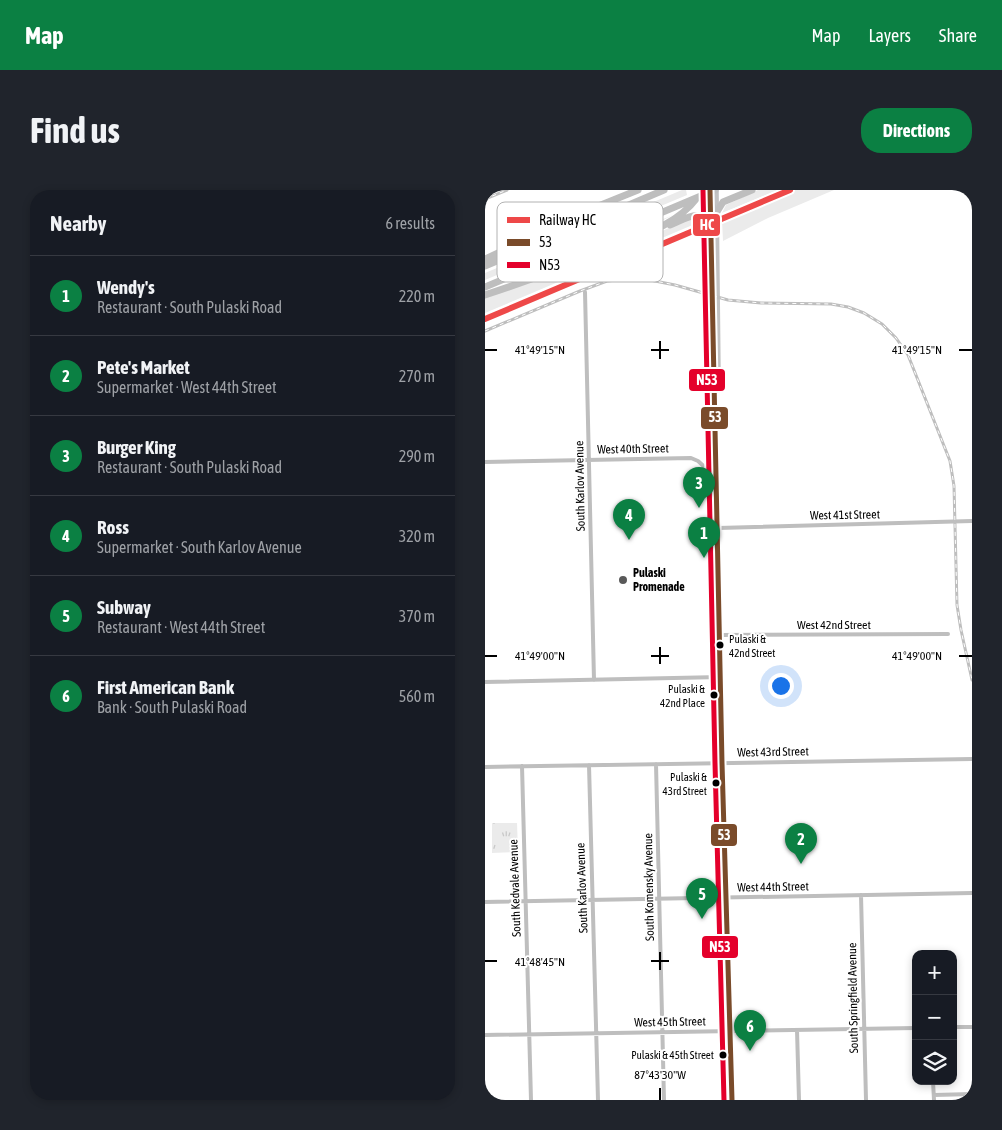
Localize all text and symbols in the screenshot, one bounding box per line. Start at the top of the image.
text: Map [25,22,64,49]
text: Map [811,25,840,46]
text: Layers [868,25,911,46]
text: Share [939,25,977,46]
button: Directions [861,108,972,153]
text: Find us [30,110,120,150]
legend [497,202,663,282]
text: Nearby [50,211,106,235]
text: Railway HC [539,212,597,228]
line badge: HC [692,213,721,237]
text: 6 results [385,214,435,232]
text: HC [700,217,715,233]
text: 53 [539,234,552,250]
text: N53 [539,257,560,273]
text: Wendy's [97,276,155,298]
text: 1 [62,287,70,305]
text: 220 m [399,287,435,305]
text: Restaurant · South Pulaski Road [97,298,282,316]
text: 41°49'15"N [515,343,565,357]
text: 41°49'15"N [892,343,942,357]
text: Pete's Market [97,356,190,378]
text: 2 [62,367,70,385]
text: 270 m [399,367,435,385]
line badge: N53 [688,368,726,392]
text: N53 [696,372,718,388]
text: Supermarket · West 44th Street [97,378,277,396]
line badge: 53 [700,406,729,430]
text: 53 [708,409,722,425]
text: Burger King [97,436,176,458]
street label: South Karlov Avenue [572,441,588,531]
street label: West 40th Street [597,441,669,457]
text: 3 [62,447,70,465]
text: 290 m [399,447,435,465]
text: Restaurant · South Pulaski Road [97,458,282,476]
pin: 3 [683,467,715,508]
pin: 4 [613,499,645,540]
street label: West 41st Street [810,507,881,523]
text: Ross [97,516,129,538]
pin: 1 [688,517,720,558]
text: 4 [62,527,70,545]
text: 320 m [399,527,435,545]
text: Supermarket · South Karlov Avenue [97,538,302,556]
place label: Pulaski Promenade [633,566,685,594]
marker: Pulaski Promenade [617,574,629,586]
text: Subway [97,596,151,618]
text: 5 [62,607,70,625]
text: 370 m [399,607,435,625]
text: Restaurant · West 44th Street [97,618,265,636]
street label: West 42nd Street [797,618,871,632]
place label: Pulaski & 42nd Street [729,633,776,659]
marker: Pulaski & 42nd Street [715,640,725,650]
text: 41°49'00"N [515,649,565,663]
text: 41°49'00"N [892,649,942,663]
your location [768,673,794,699]
text: First American Bank [97,676,234,698]
place label: Pulaski & 42nd Place [660,683,705,709]
text: 6 [62,687,70,705]
text: 560 m [399,687,435,705]
marker: Pulaski & 42nd Place [709,690,719,700]
text: Bank · South Pulaski Road [97,698,247,716]
street label: West 43rd Street [737,744,809,760]
place label: Pulaski & 43rd Street [663,771,707,797]
marker: Pulaski & 43rd Street [711,778,721,788]
line badge: 53 [710,823,738,847]
pin: 2 [785,823,817,864]
text: 53 [717,827,731,843]
street label: South Komensky Avenue [641,833,657,941]
street label: South Kedvale Avenue [506,839,524,937]
street label: South Karlov Avenue [573,843,591,933]
pin: 5 [686,878,718,919]
street label: West 44th Street [737,879,809,895]
line badge: N53 [701,935,739,959]
text: N53 [709,939,731,955]
street label: South Springfield Avenue [845,943,861,1053]
map controls [912,950,957,1085]
button: + [912,950,957,995]
text: 41°48'45"N [515,955,565,969]
button: − [912,995,957,1040]
pin: 6 [734,1010,766,1051]
street label: West 45th Street [634,1014,706,1030]
button: layers [912,1040,957,1085]
place label: Pulaski & 45th Street [631,1049,714,1061]
marker: Pulaski & 45th Street [718,1050,728,1060]
text: 87°43'30"W [634,1068,686,1082]

